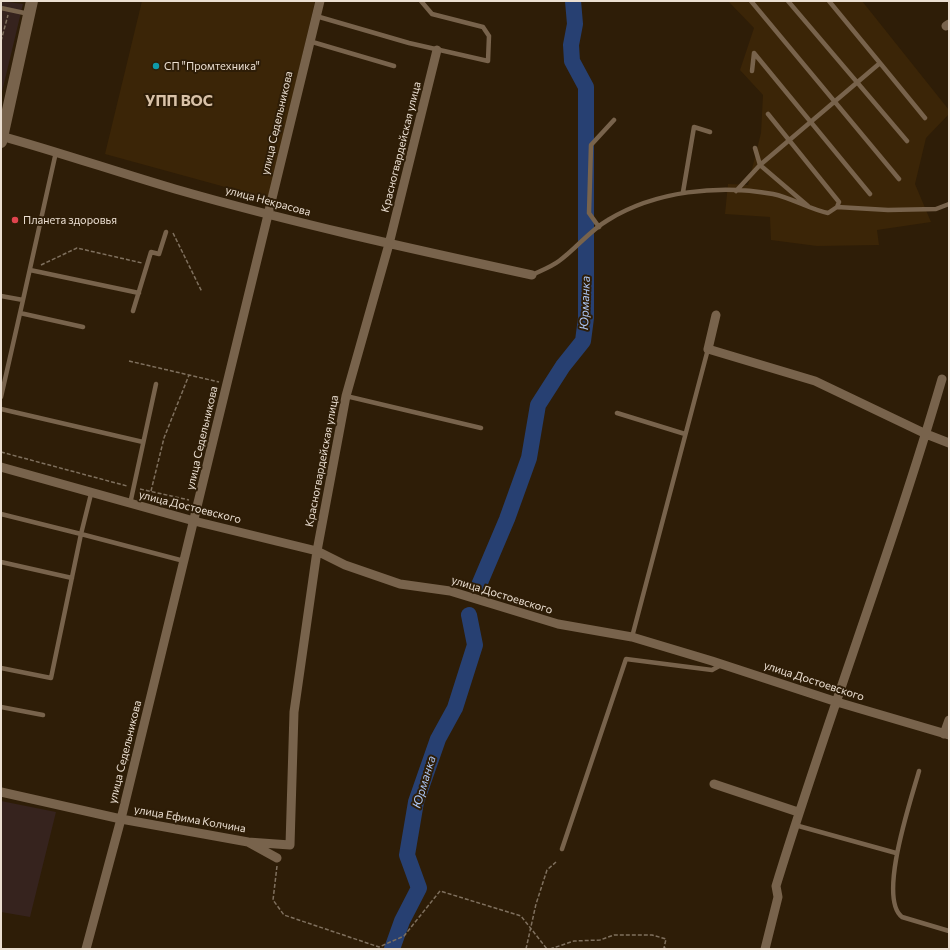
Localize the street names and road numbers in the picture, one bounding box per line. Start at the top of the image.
street label: улица Седельникова [259,70,295,176]
street label: Красногвардейская улица [378,80,424,214]
street label: улица Некрасова [224,183,312,219]
street label: улица Седельникова [184,385,220,491]
street label: Красногвардейская улица [303,394,341,528]
street label: улица Достоевского [137,488,243,526]
street label: улица Достоевского [450,573,554,617]
street label: улица Достоевского [762,658,866,704]
street label: улица Седельникова [106,699,144,805]
street label: улица Ефима Колчина [133,803,247,835]

